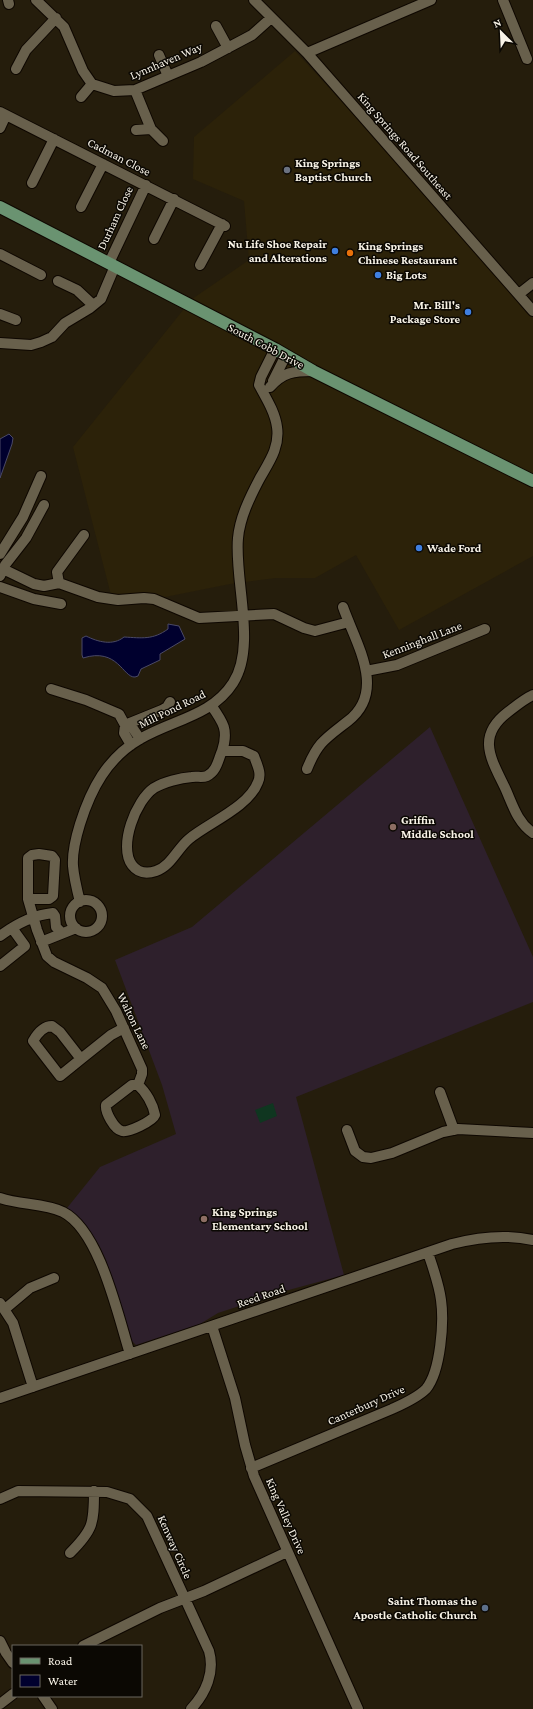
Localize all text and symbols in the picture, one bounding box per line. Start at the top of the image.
north arrow [481,12,521,52]
text: N [491,16,503,30]
street label: Lynnhaven Way [128,39,205,82]
street label: King Springs Road Southeast [355,90,456,203]
street label: Cadman Close [85,135,153,179]
place label: King Springs Baptist Church [295,156,372,184]
marker: King Springs Baptist Church [282,165,292,175]
street label: Durham Close [94,184,136,252]
place label: Nu Life Shoe Repair and Alterations [228,237,327,265]
place label: King Springs Chinese Restaurant [358,239,458,267]
marker: Nu Life Shoe Repair and Alterations [330,246,340,256]
marker: King Springs Chinese Restaurant [345,248,355,258]
place label: Big Lots [386,268,427,282]
marker: Big Lots [373,270,383,280]
place label: Mr. Bill's Package Store [390,298,460,326]
marker: Mr. Bill's Package Store [463,307,473,317]
street label: South Cobb Drive [226,320,306,372]
place label: Wade Ford [426,541,482,555]
marker: Wade Ford [414,543,424,553]
street label: Kenninghall Lane [380,618,464,662]
street label: Mill Pond Road [136,686,208,731]
place label: Griffin Middle School [401,813,474,841]
marker: Griffin Middle School [388,822,398,832]
street label: Walton Lane [114,991,154,1051]
place label: King Springs Elementary School [212,1205,308,1233]
marker: King Springs Elementary School [199,1214,209,1224]
street label: Reed Road [235,1281,288,1311]
street label: Canterbury Drive [325,1382,407,1428]
street label: King Valley Drive [263,1476,309,1556]
street label: Kenway Circle [155,1513,195,1581]
place label: Saint Thomas the Apostle Catholic Church [353,1594,477,1622]
marker: Saint Thomas the Apostle Catholic Church [480,1603,490,1613]
legend [12,1645,142,1697]
text: Road [48,1654,73,1668]
text: Water [48,1674,78,1688]

